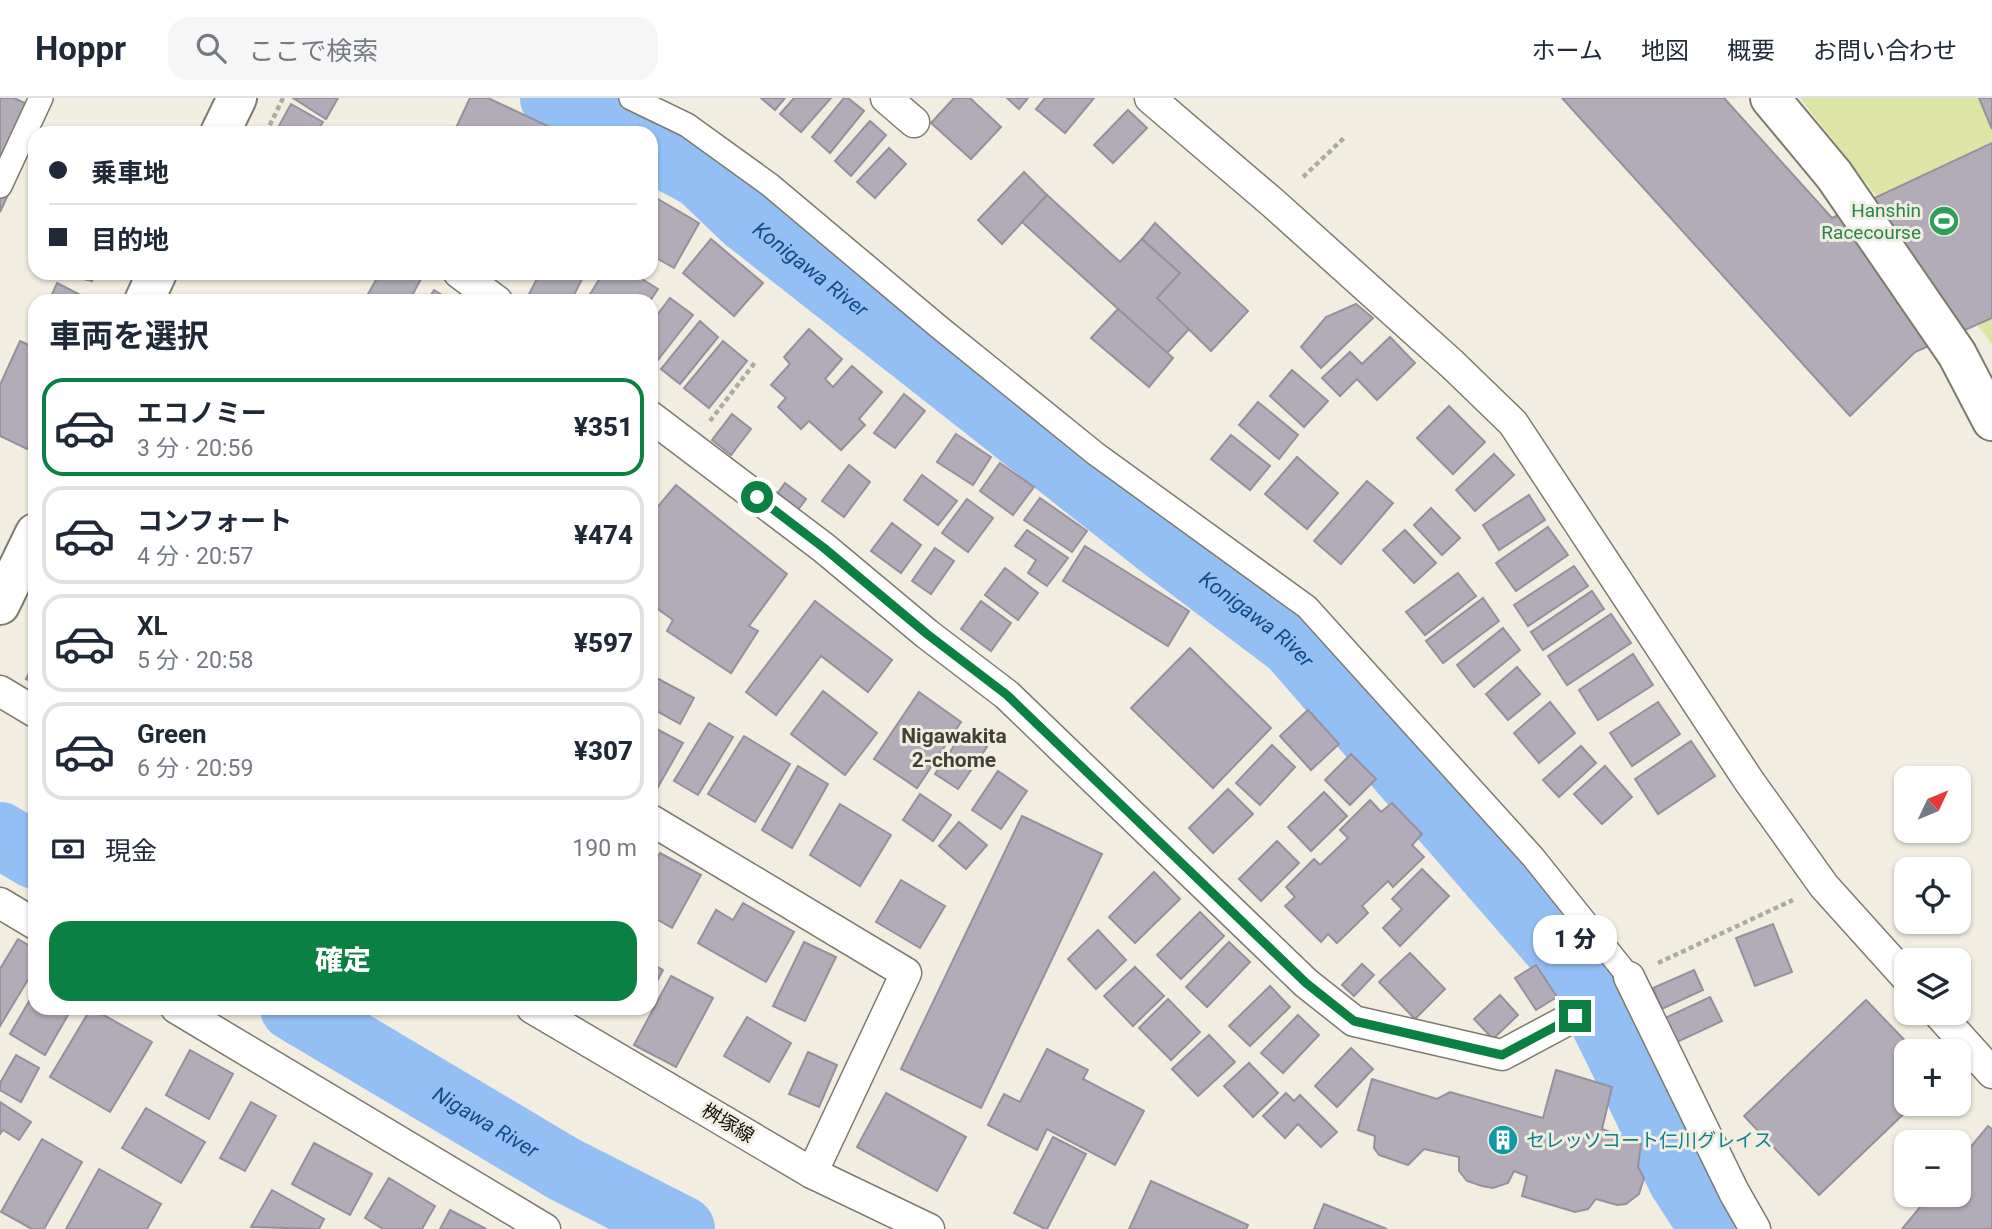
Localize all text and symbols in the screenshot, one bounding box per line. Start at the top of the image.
search box [168,17,658,80]
text: Hoppr [35,29,126,68]
icon: search [192,29,230,67]
text: ここで検索 [248,36,378,66]
text: ホーム [1532,37,1603,65]
text: 地図 [1641,37,1689,65]
text: 概要 [1727,37,1775,65]
text: お問い合わせ [1813,37,1957,65]
text: 乗車地 [91,158,169,188]
place label: Hanshin Racecourse [1821,199,1921,244]
sports icon: Hanshin Racecourse [1927,204,1961,238]
water label: Konigawa River [748,217,874,323]
text: 目的地 [91,225,169,255]
text: 車両を選択 [49,317,209,355]
icon: car [53,396,116,459]
text: エコノミー [137,398,267,428]
text: ¥351 [574,412,633,442]
text: 3 分 · 20:56 [137,435,253,462]
route start [741,481,773,513]
icon: car [53,504,116,567]
text: コンフォート [137,506,292,536]
text: ¥474 [574,520,633,550]
text: 4 分 · 20:57 [137,543,253,570]
water label: Konigawa River [1195,567,1319,673]
text: XL [137,611,168,641]
icon: car [53,612,116,675]
text: ¥597 [574,628,633,658]
text: 5 分 · 20:58 [137,647,253,674]
text: Green [137,719,207,749]
icon: car [53,720,116,783]
district label: Nigawakita 2-chome [901,724,1007,772]
text: ¥307 [574,736,633,766]
text: 6 分 · 20:59 [137,755,253,782]
north arrow [1894,766,1970,844]
map controls [1894,766,1971,1207]
icon: cash [49,830,87,868]
text: 190 m [572,835,637,862]
text: 現金 [105,836,157,866]
button: locate [1894,857,1971,934]
callout: 1 分 [1533,914,1617,964]
button: 確定 [49,921,637,1001]
text: 1 分 [1554,926,1596,953]
button: layers [1894,948,1971,1025]
route end [1559,1000,1591,1032]
button: + [1894,1039,1971,1116]
water label: Nigawa River [428,1082,544,1164]
street label: 桝塚線 [698,1098,758,1148]
building icon: セレッソコート仁川グレイス [1486,1123,1520,1157]
place label: セレッソコート仁川グレイス [1526,1129,1772,1152]
button: − [1894,1130,1971,1207]

